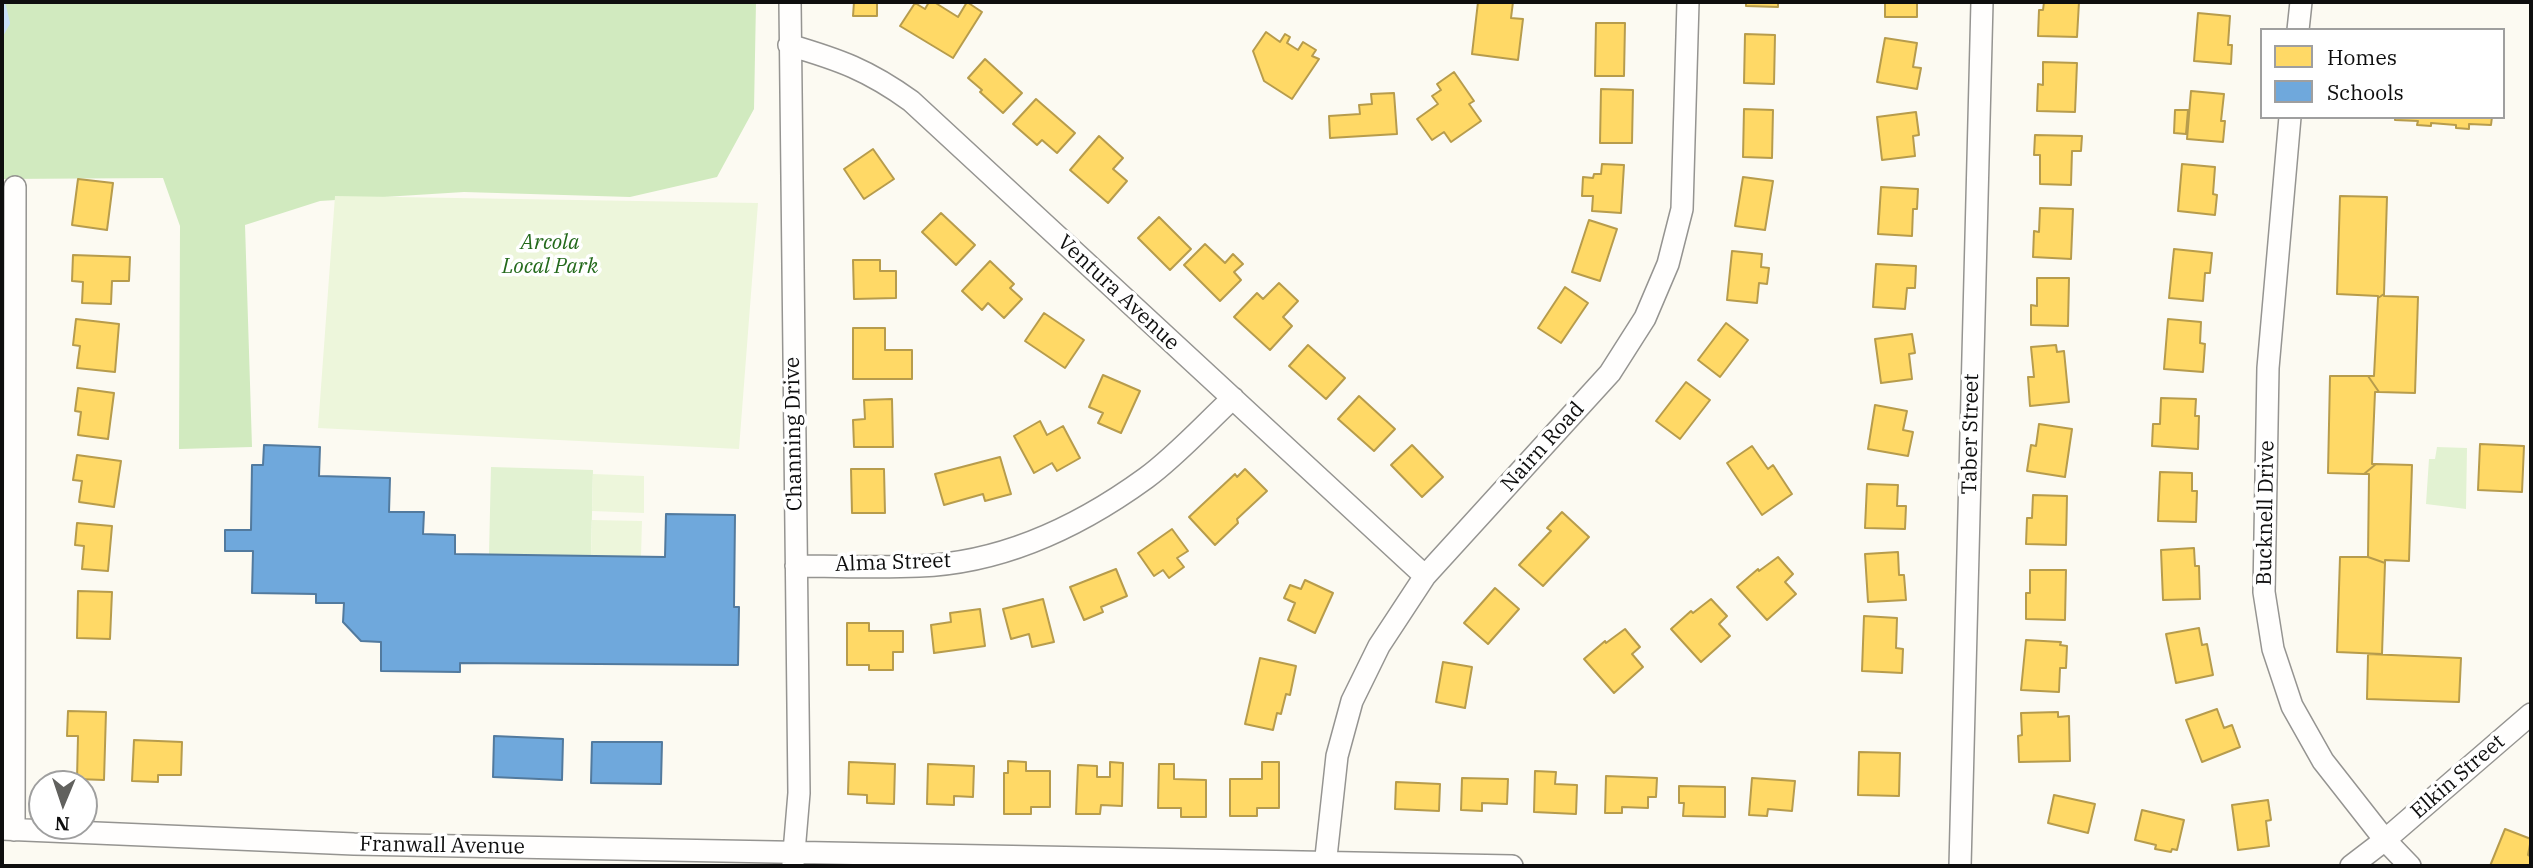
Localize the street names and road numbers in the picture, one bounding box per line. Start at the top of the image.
street label: Ventura Avenue [1052,230,1184,356]
street label: Channing Drive [780,357,808,511]
street label: Taber Street [1957,373,1985,495]
street label: Nairn Road [1496,397,1590,497]
street label: Bucknell Drive [2252,440,2280,586]
street label: Alma Street [835,548,951,578]
street label: Elkin Street [2406,729,2510,825]
street label: Franwall Avenue [359,832,525,860]

